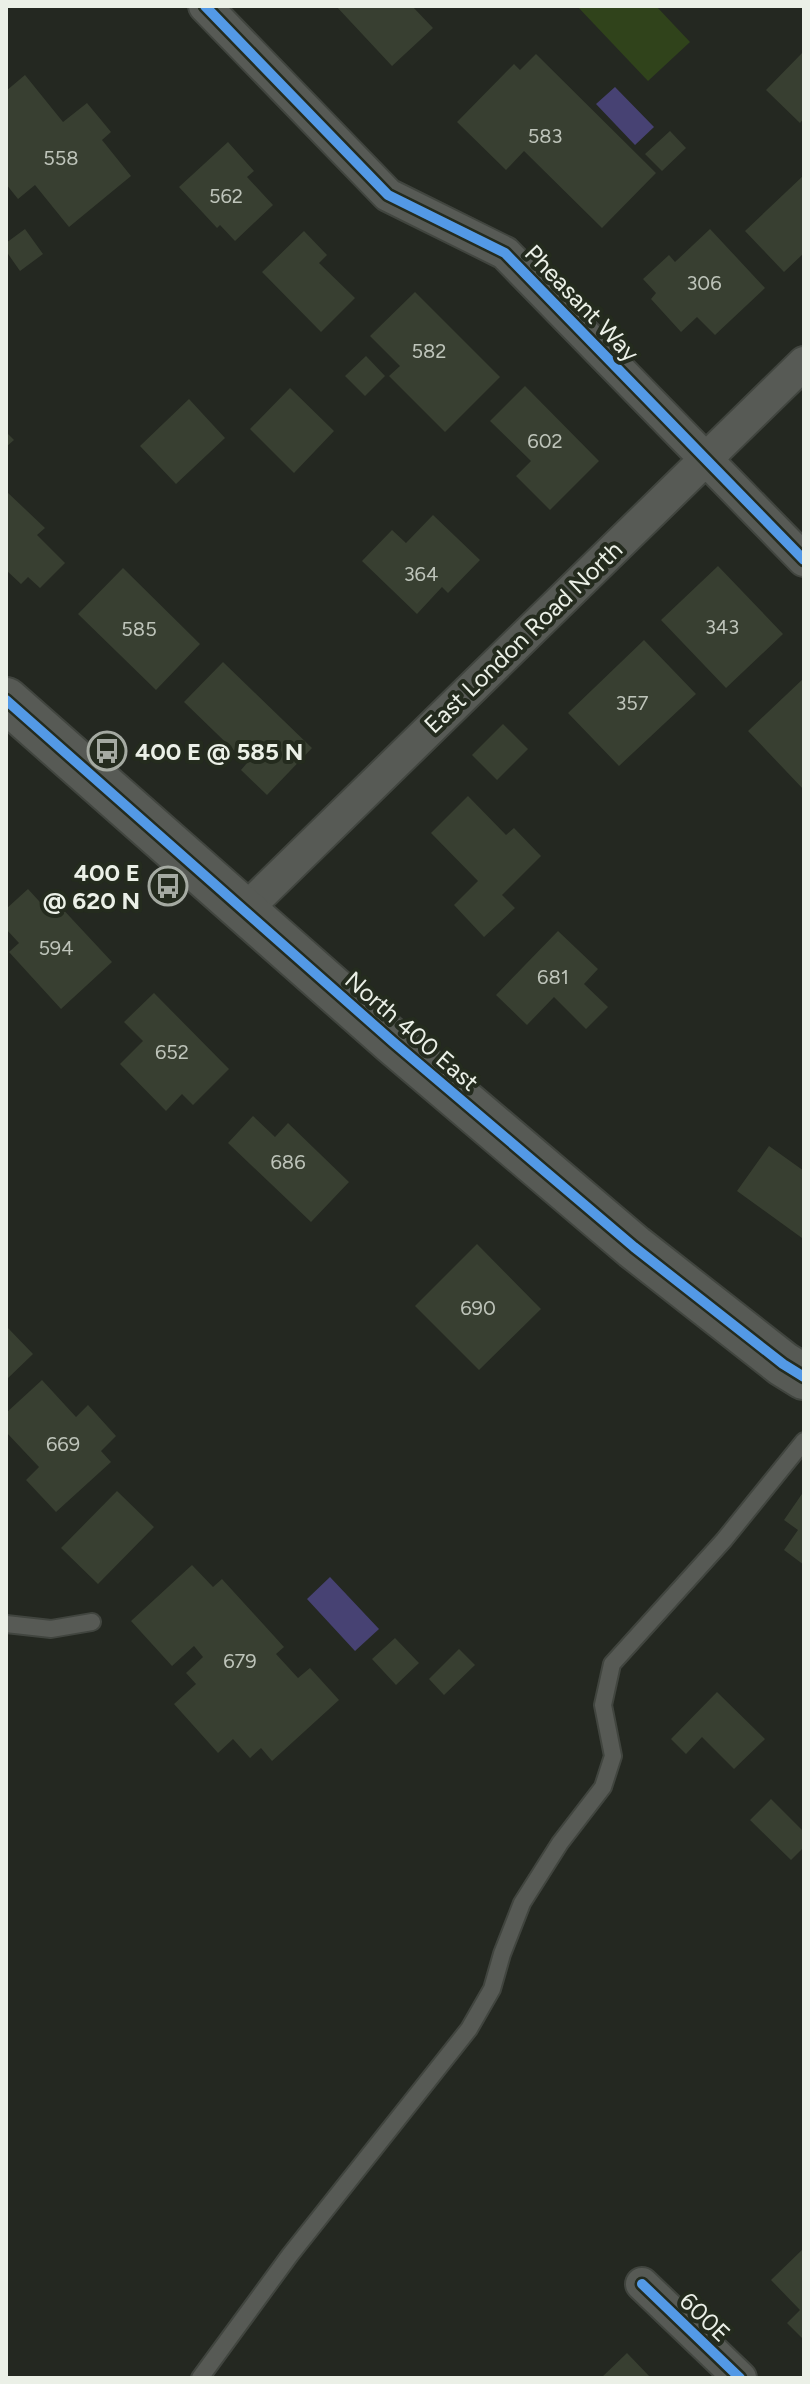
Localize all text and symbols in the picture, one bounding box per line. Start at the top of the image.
house number: 583 [528,124,562,148]
house number: 558 [43,146,79,170]
house number: 562 [209,184,243,208]
street label: Pheasant Way [519,239,645,368]
house number: 306 [686,271,722,295]
house number: 582 [412,339,446,363]
house number: 602 [527,429,563,453]
street label: East London Road North [418,535,628,739]
house number: 364 [404,562,438,586]
house number: 343 [705,615,739,639]
house number: 585 [121,617,157,641]
house number: 357 [615,691,649,715]
bus stop icon: 400 E @ 585 N [86,730,128,772]
place label: 400 E @ 585 N [135,737,303,766]
place label: 400 E @ 620 N [43,858,140,915]
bus stop icon: 400 E @ 620 N [147,865,189,907]
house number: 594 [38,936,74,960]
street label: North 400 East [339,965,485,1097]
house number: 681 [537,965,569,989]
house number: 652 [155,1040,189,1064]
house number: 686 [271,1150,305,1174]
house number: 690 [460,1296,496,1320]
house number: 669 [46,1432,80,1456]
house number: 679 [223,1649,257,1673]
street label: 600E [674,2286,736,2348]

